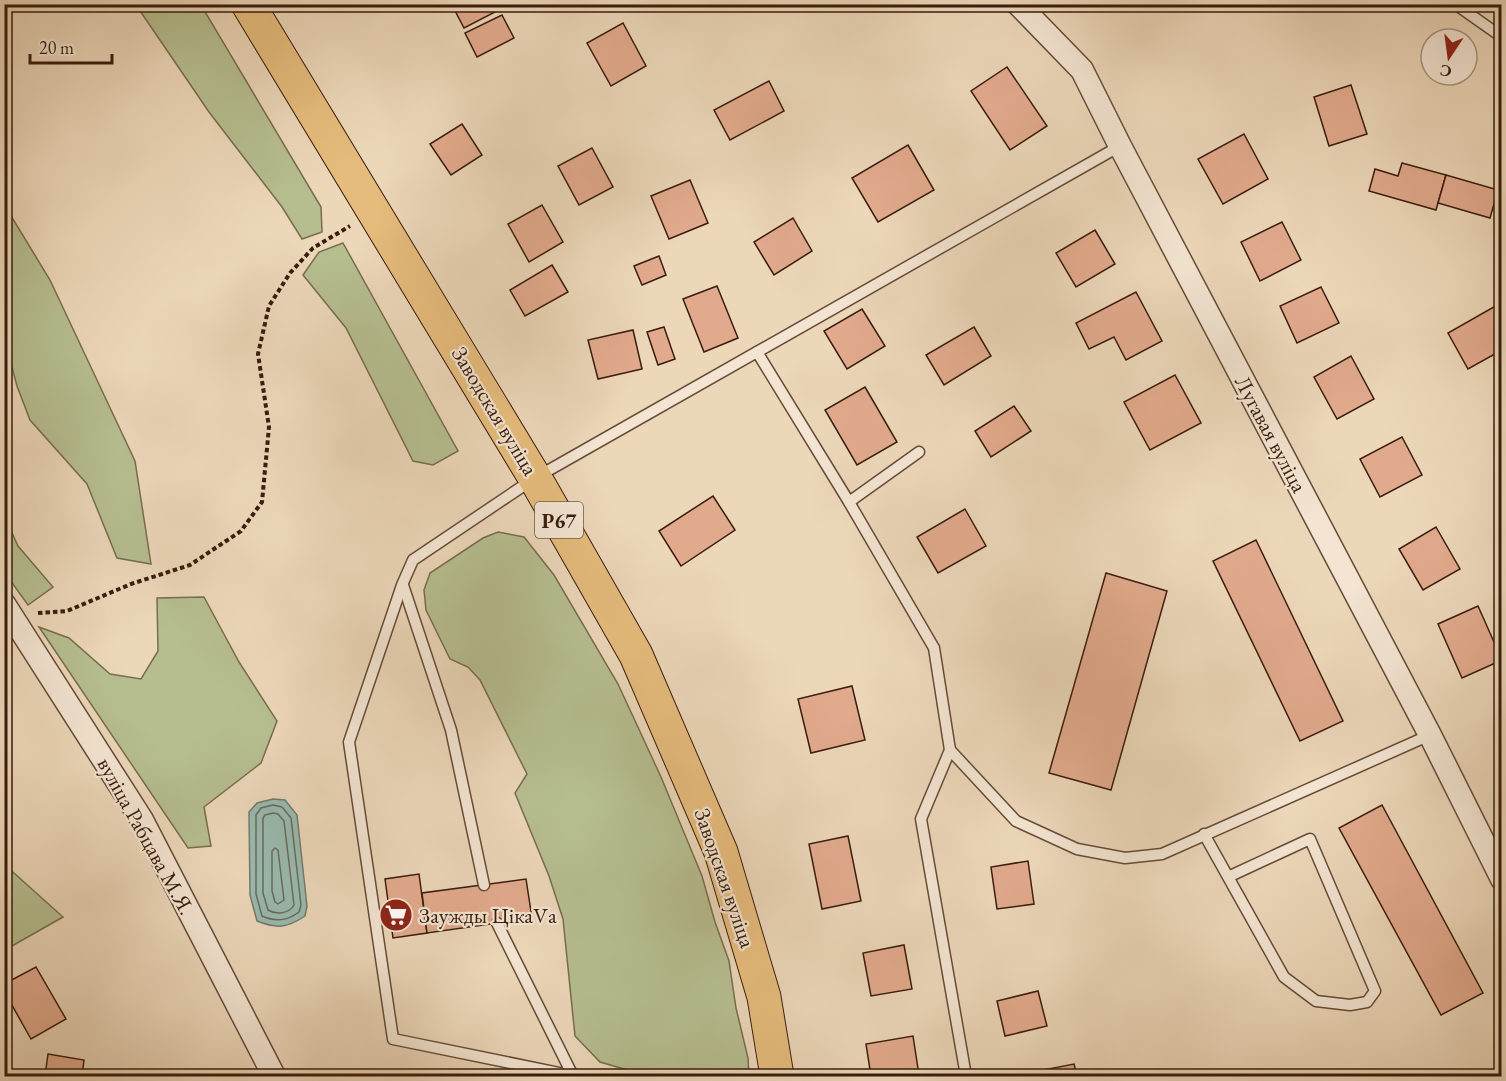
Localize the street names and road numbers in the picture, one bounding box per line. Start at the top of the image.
street label: Заводская вуліца [445,341,545,481]
street label: Лугавая вуліца [1228,371,1314,498]
road number: Р67 [535,502,583,538]
street label: вуліца Рабцава М.Я. [91,752,201,920]
street label: Заводская вуліца [688,804,762,952]

